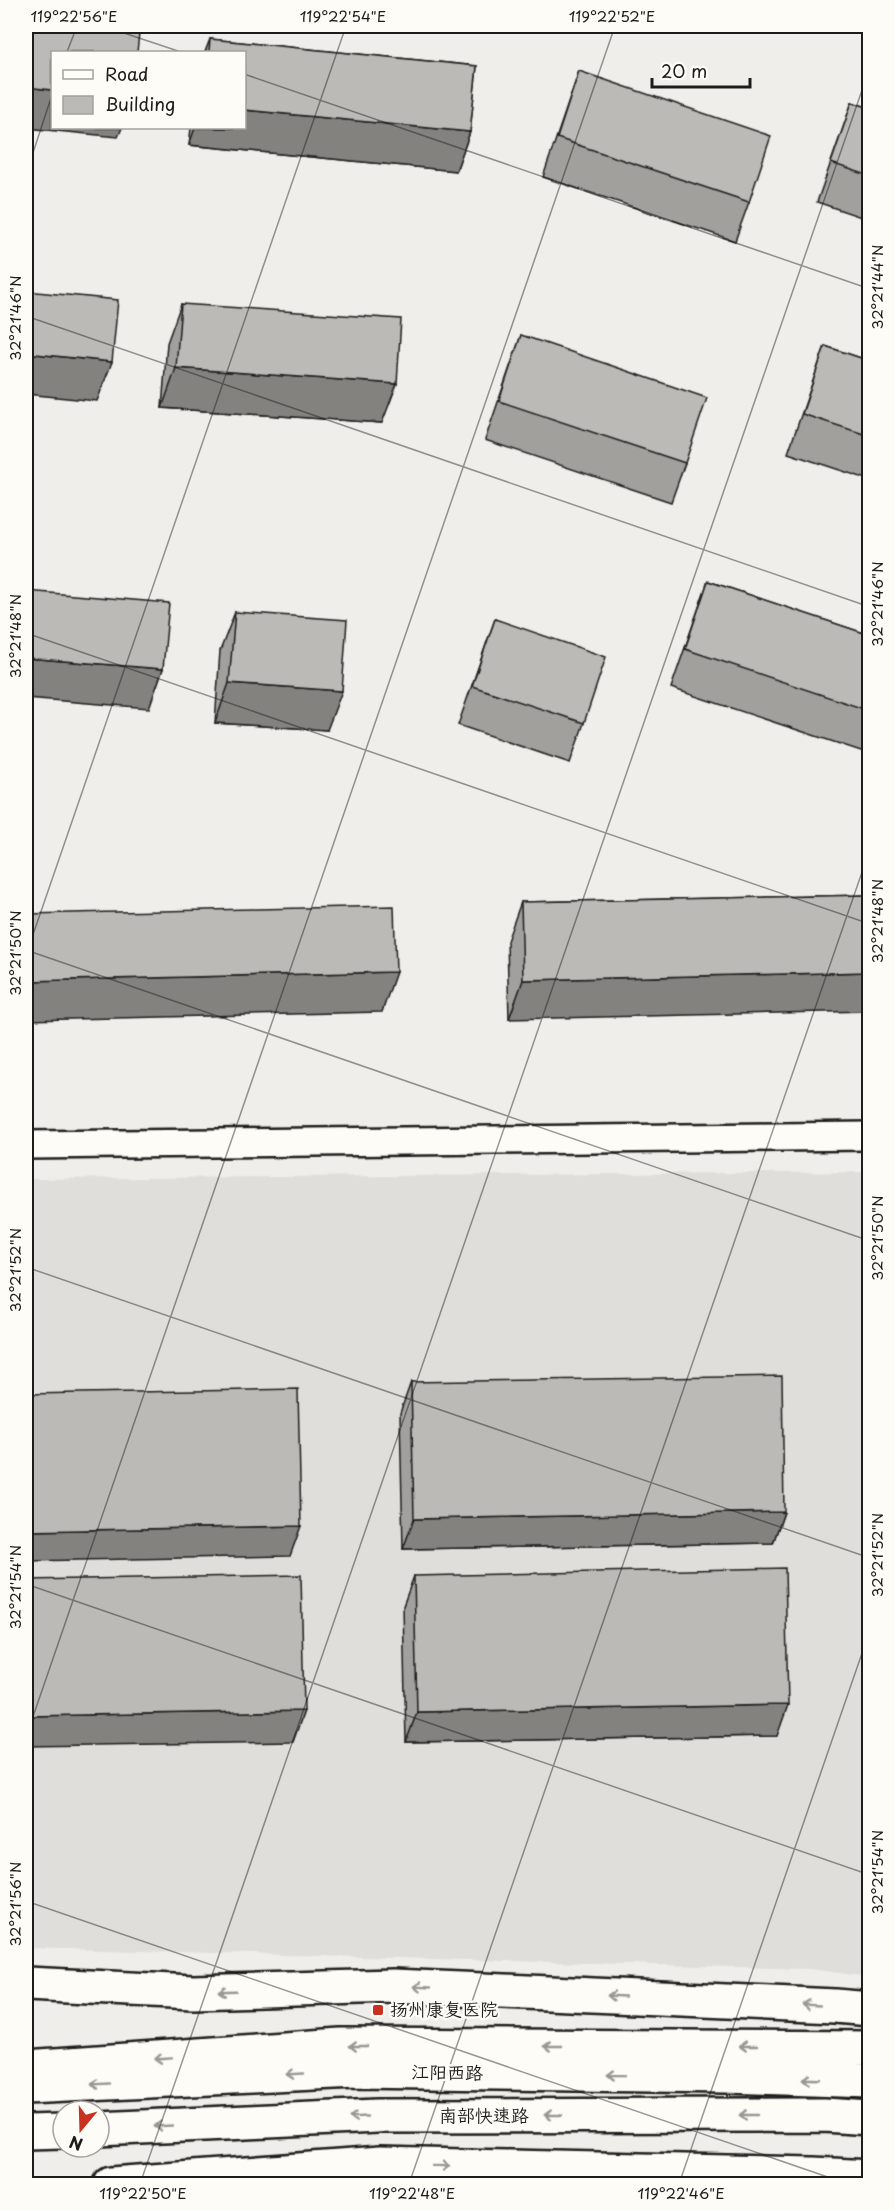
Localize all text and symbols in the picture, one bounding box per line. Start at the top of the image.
text: 119°22'56"E [31,4,117,27]
text: 119°22'54"E [300,4,386,27]
text: 119°22'52"E [569,4,655,27]
legend [51,51,246,129]
scale bar [652,51,750,89]
text: 20 m [661,57,707,84]
text: Road [105,60,149,87]
text: Building [105,90,175,117]
text: 32°21'44"N [865,245,888,329]
text: 32°21'46"N [3,275,26,361]
text: 32°21'46"N [865,561,888,647]
text: 32°21'48"N [3,594,26,678]
text: 32°21'48"N [865,879,888,963]
text: 32°21'50"N [3,910,26,996]
text: 32°21'50"N [865,1195,888,1281]
text: 32°21'52"N [3,1228,26,1312]
text: 32°21'52"N [865,1513,888,1597]
text: 32°21'54"N [3,1545,26,1629]
text: 32°21'54"N [865,1830,888,1914]
text: 32°21'56"N [3,1862,26,1947]
one-way arrow [412,1982,432,1993]
one-way arrow [217,1985,237,1997]
one-way arrow [607,1990,627,2001]
place label: 扬州康复医院 [390,1995,498,2022]
one-way arrow [802,1999,822,2010]
marker: 扬州康复医院 [371,2003,385,2017]
one-way arrow [349,2040,369,2051]
one-way arrow [544,2040,564,2052]
one-way arrow [739,2040,759,2052]
one-way arrow [154,2052,174,2063]
street label: 江阳西路 [411,2057,483,2086]
one-way arrow [286,2069,306,2080]
one-way arrow [607,2069,627,2081]
one-way arrow [802,2073,822,2085]
one-way arrow [91,2078,111,2089]
north arrow [51,2099,111,2159]
street label: 南部快速路 [439,2101,529,2128]
one-way arrow [544,2109,564,2121]
one-way arrow [739,2109,759,2121]
one-way arrow [349,2111,369,2122]
one-way arrow [154,2120,174,2131]
text: N [66,2131,86,2158]
one-way arrow [431,2160,451,2171]
text: 119°22'50"E [99,2181,187,2204]
text: 119°22'48"E [369,2181,455,2204]
text: 119°22'46"E [637,2181,725,2204]

